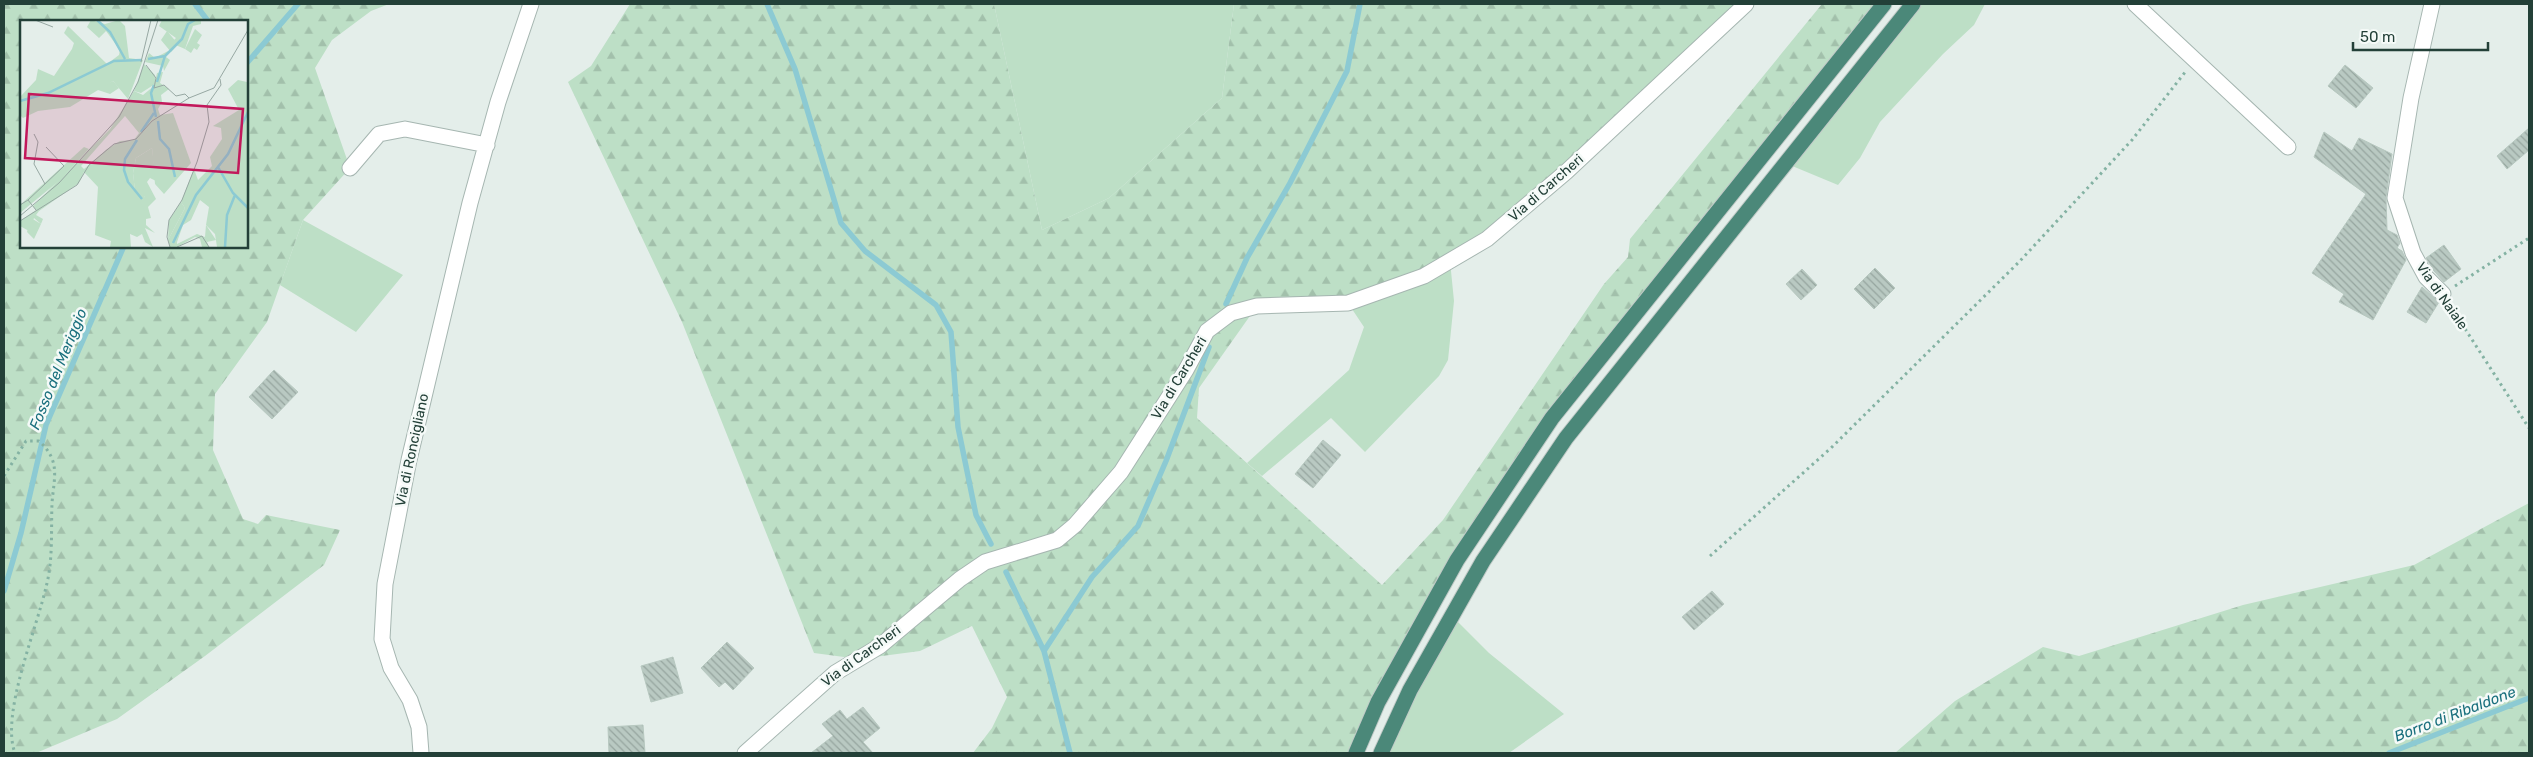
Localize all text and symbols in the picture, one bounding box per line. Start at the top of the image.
inset map [20,20,248,248]
scale bar [2353,20,2488,52]
text: 50 m [2360,28,2395,46]
street label: Via di Carcheri [1505,151,1587,225]
street label: Via di Naiale [2412,259,2472,333]
water label: Fosso del Meriggio [25,305,91,432]
street label: Via di Carcheri [1148,333,1210,423]
street label: Via di Roncigliano [392,392,432,508]
street label: Via di Carcheri [818,622,904,690]
water label: Borro di Ribaldone [2392,682,2519,745]

